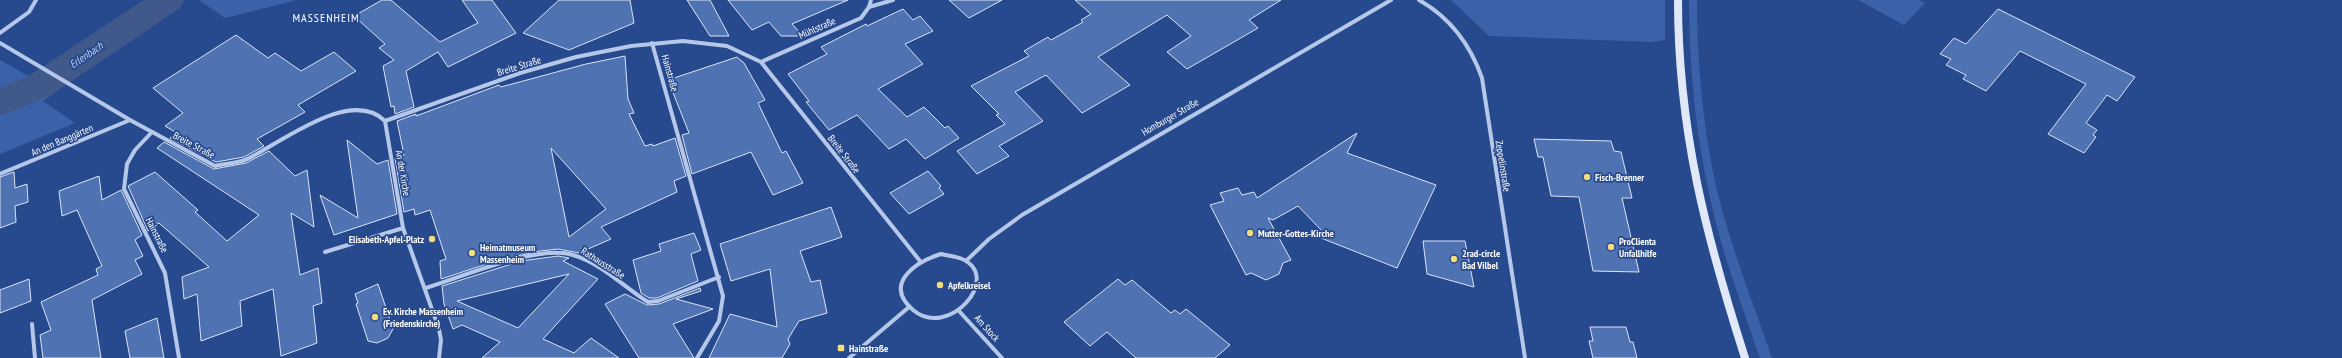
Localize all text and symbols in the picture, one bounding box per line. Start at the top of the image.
district label: MASSENHEIM [292,10,360,25]
street label: Mühlstraße [796,14,838,42]
water label: Erlenbach [66,38,106,71]
street label: Breite Straße [495,53,543,79]
street label: Hainstraße [659,53,681,93]
street label: Homburger Straße [1139,95,1201,139]
street label: An den Banggärten [29,121,95,159]
street label: Breite Straße [171,129,217,161]
street label: Breite Straße [825,132,863,176]
street label: Zeppelinstraße [1493,139,1513,193]
street label: An der Kirche [393,149,413,197]
place label: Fisch-Brenner [1595,171,1644,184]
marker: Fisch-Brenner [1582,172,1592,182]
street label: Hainstraße [143,215,171,255]
place label: Mutter-Gottes-Kirche [1258,227,1334,240]
marker: Mutter-Gottes-Kirche [1245,228,1255,238]
place label: Elisabeth-Apfel-Platz [349,233,424,246]
marker: Elisabeth-Apfel-Platz [427,234,437,244]
place label: ProClienta Unfallhilfe [1619,235,1656,260]
place label: Heimatmuseum Massenheim [480,241,536,266]
marker: ProClienta Unfallhilfe [1606,242,1616,252]
street label: Rathausstraße [579,244,627,282]
place label: 2rad-circle Bad Vilbel [1462,247,1500,272]
marker: Heimatmuseum Massenheim [467,248,477,258]
marker: 2rad-circle Bad Vilbel [1449,254,1459,264]
place label: Apfelkreisel [947,279,991,292]
marker: Apfelkreisel [935,280,945,290]
place label: Ev. Kirche Massenheim (Friedenskirche) [383,305,464,330]
marker: Ev. Kirche Massenheim (Friedenskirche) [370,312,380,322]
street label: Am Stock [971,312,1003,344]
place label: Hainstraße [849,342,888,355]
marker: Hainstraße [836,343,846,353]

